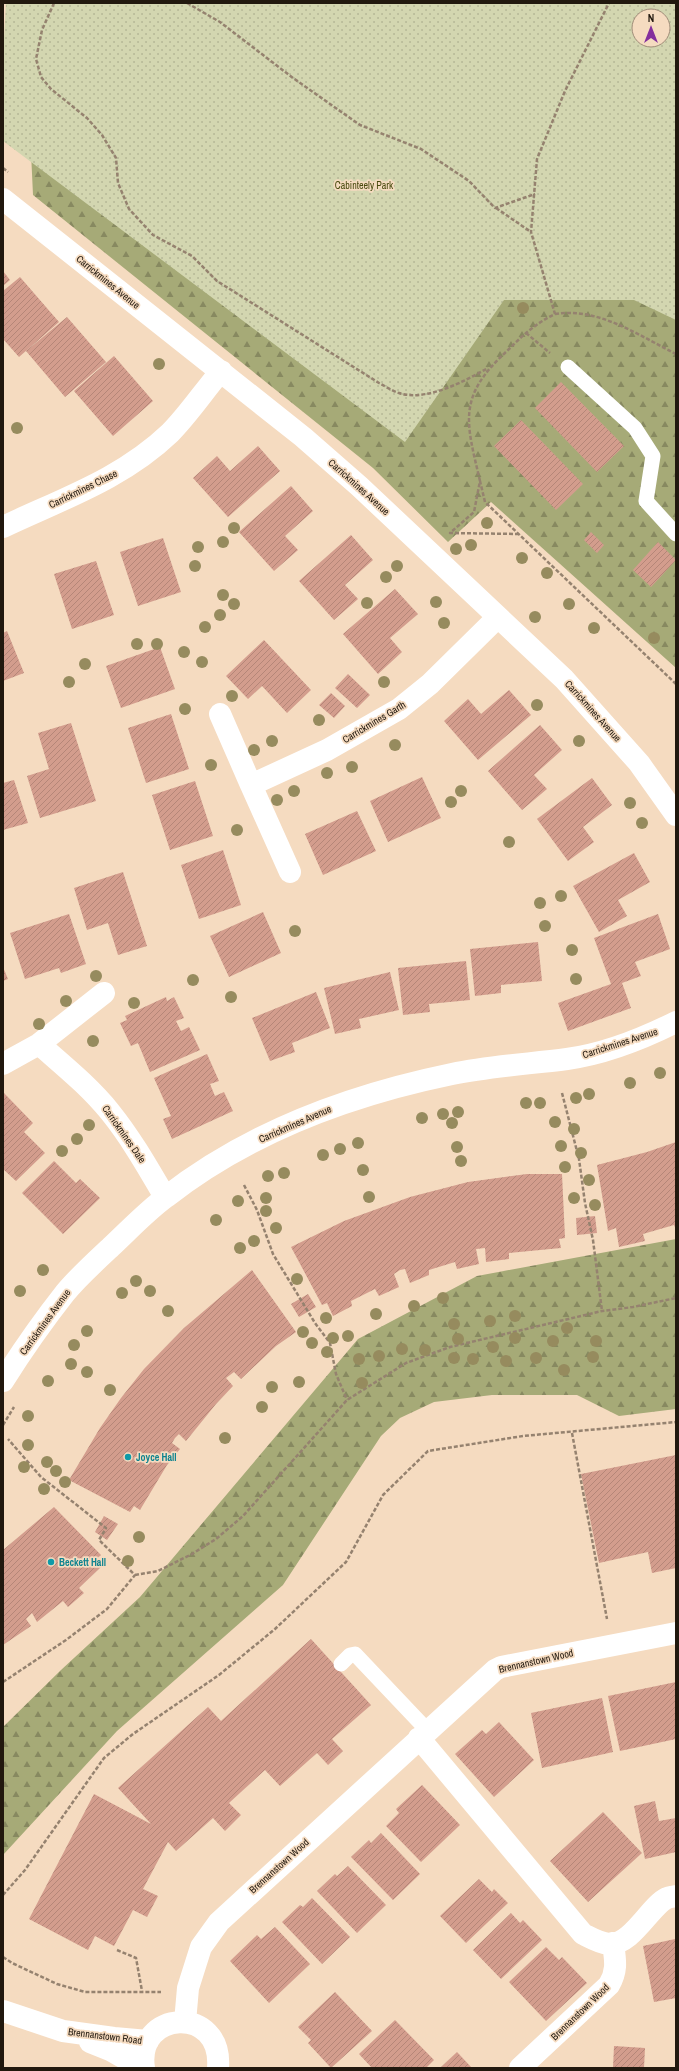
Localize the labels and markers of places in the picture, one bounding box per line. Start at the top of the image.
place label: Joyce Hall [136,1451,177,1464]
marker: Joyce Hall [123,1452,133,1462]
place label: Beckett Hall [59,1556,106,1569]
marker: Beckett Hall [46,1557,56,1567]

